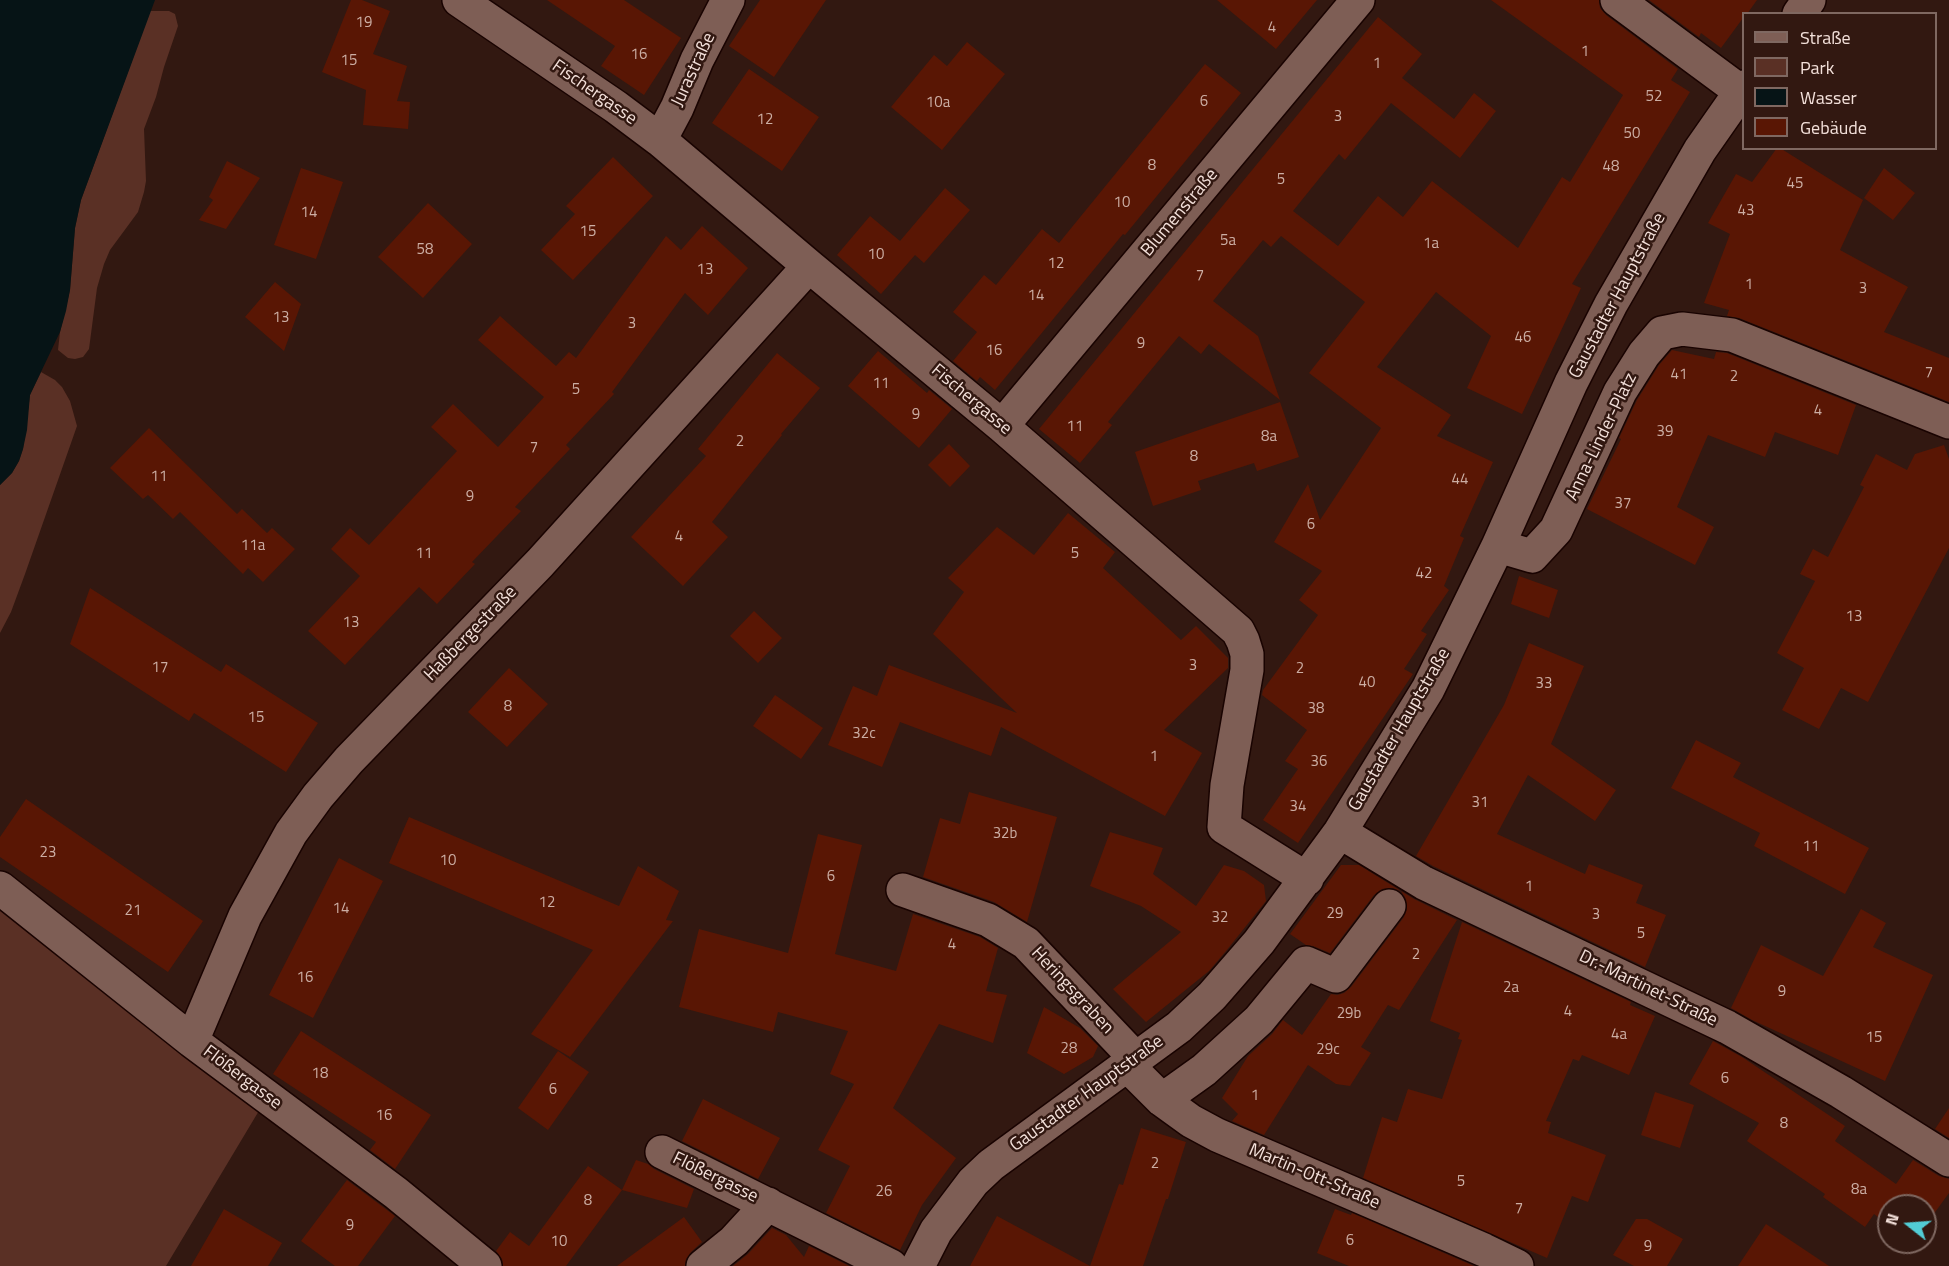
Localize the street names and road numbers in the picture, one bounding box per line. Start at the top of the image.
street label: Jurastraße [667,29,721,111]
street label: Fischergasse [547,56,641,130]
street label: Blumenstraße [1137,165,1223,261]
street label: Gaustadter Hauptstraße [1565,210,1671,382]
street label: Fischergasse [926,360,1016,440]
street label: Anna-Linder-Platz [1562,370,1642,504]
street label: Haßbergestraße [420,582,522,686]
street label: Gaustadter Hauptstraße [1345,645,1455,815]
street label: Heringsgraben [1026,943,1118,1039]
street label: Dr.-Martinet-Straße [1575,946,1721,1032]
street label: Gaustadter Hauptstraße [1006,1031,1168,1157]
street label: Flößergasse [198,1041,286,1115]
street label: Martin-Ott-Straße [1245,1140,1383,1214]
street label: Flößergasse [669,1148,761,1208]

